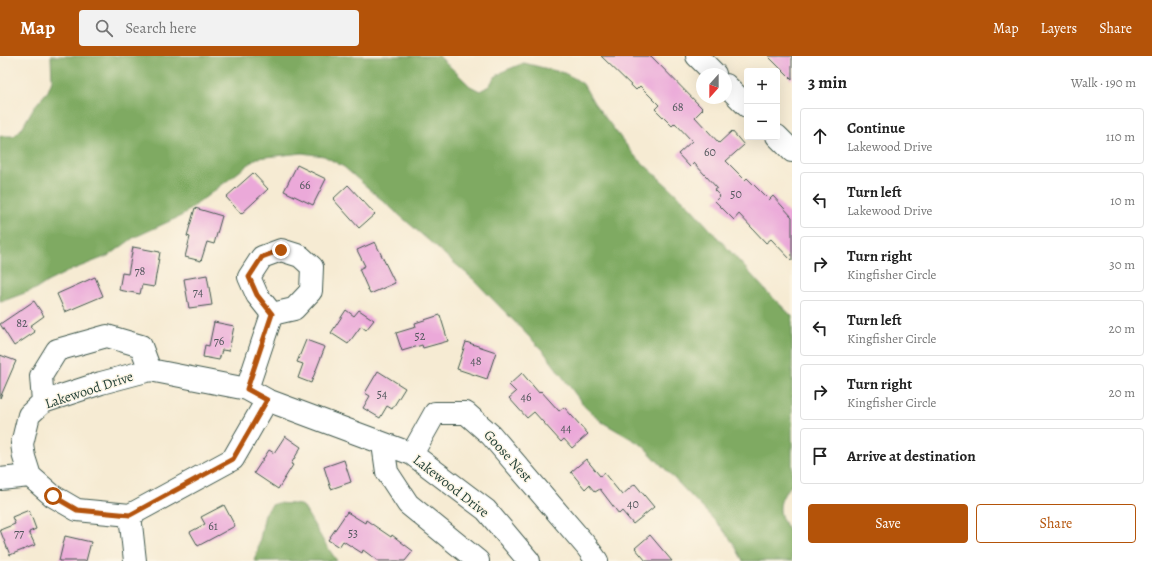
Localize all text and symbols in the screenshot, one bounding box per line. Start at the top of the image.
search box [79,10,359,46]
text: Map [20,15,55,41]
icon: search [93,17,115,39]
text: Search here [125,18,197,38]
text: Map [993,19,1019,38]
text: Layers [1041,19,1077,38]
text: Share [1099,19,1132,38]
north arrow [696,68,732,104]
map controls [744,68,780,140]
button: + [744,68,780,104]
text: 3 min [808,71,847,94]
text: Walk · 190 m [1071,74,1136,91]
house number: 68 [672,99,684,115]
button: − [744,104,780,140]
text: Continue [847,118,905,138]
icon: ahead [809,125,831,147]
text: 110 m [1106,128,1135,145]
text: Lakewood Drive [847,138,932,155]
house number: 60 [704,144,716,160]
house number: 66 [299,177,311,193]
text: Turn left [847,182,902,202]
house number: 50 [730,186,742,202]
icon: left [809,189,831,211]
text: 10 m [1110,192,1135,209]
text: Lakewood Drive [847,202,932,219]
route end [272,241,290,259]
text: Turn right [847,246,912,266]
icon: right [809,253,831,275]
text: 30 m [1109,256,1135,273]
house number: 78 [135,263,146,279]
text: Kingfisher Circle [847,266,936,283]
house number: 74 [193,284,204,300]
text: Turn left [847,310,902,330]
house number: 82 [16,315,28,331]
icon: left [809,317,831,339]
text: 20 m [1109,320,1135,337]
house number: 52 [415,328,426,344]
text: Kingfisher Circle [847,330,936,347]
house number: 76 [214,333,225,349]
house number: 48 [470,353,482,369]
street label: Lakewood Drive [42,367,136,413]
text: Turn right [847,374,912,394]
icon: right [809,381,831,403]
text: 20 m [1109,384,1135,401]
house number: 54 [377,386,388,402]
house number: 46 [521,389,532,405]
text: Kingfisher Circle [847,394,936,411]
house number: 44 [561,420,572,436]
street label: Goose Nest [480,426,537,486]
icon: arrive [809,445,831,467]
text: Arrive at destination [847,446,976,466]
street label: Lakewood Drive [409,450,493,522]
route start [44,487,62,505]
house number: 40 [627,496,639,512]
button: Save [808,504,968,543]
button: Share [976,504,1136,543]
house number: 61 [208,518,218,534]
house number: 77 [14,525,25,541]
house number: 53 [348,525,358,541]

